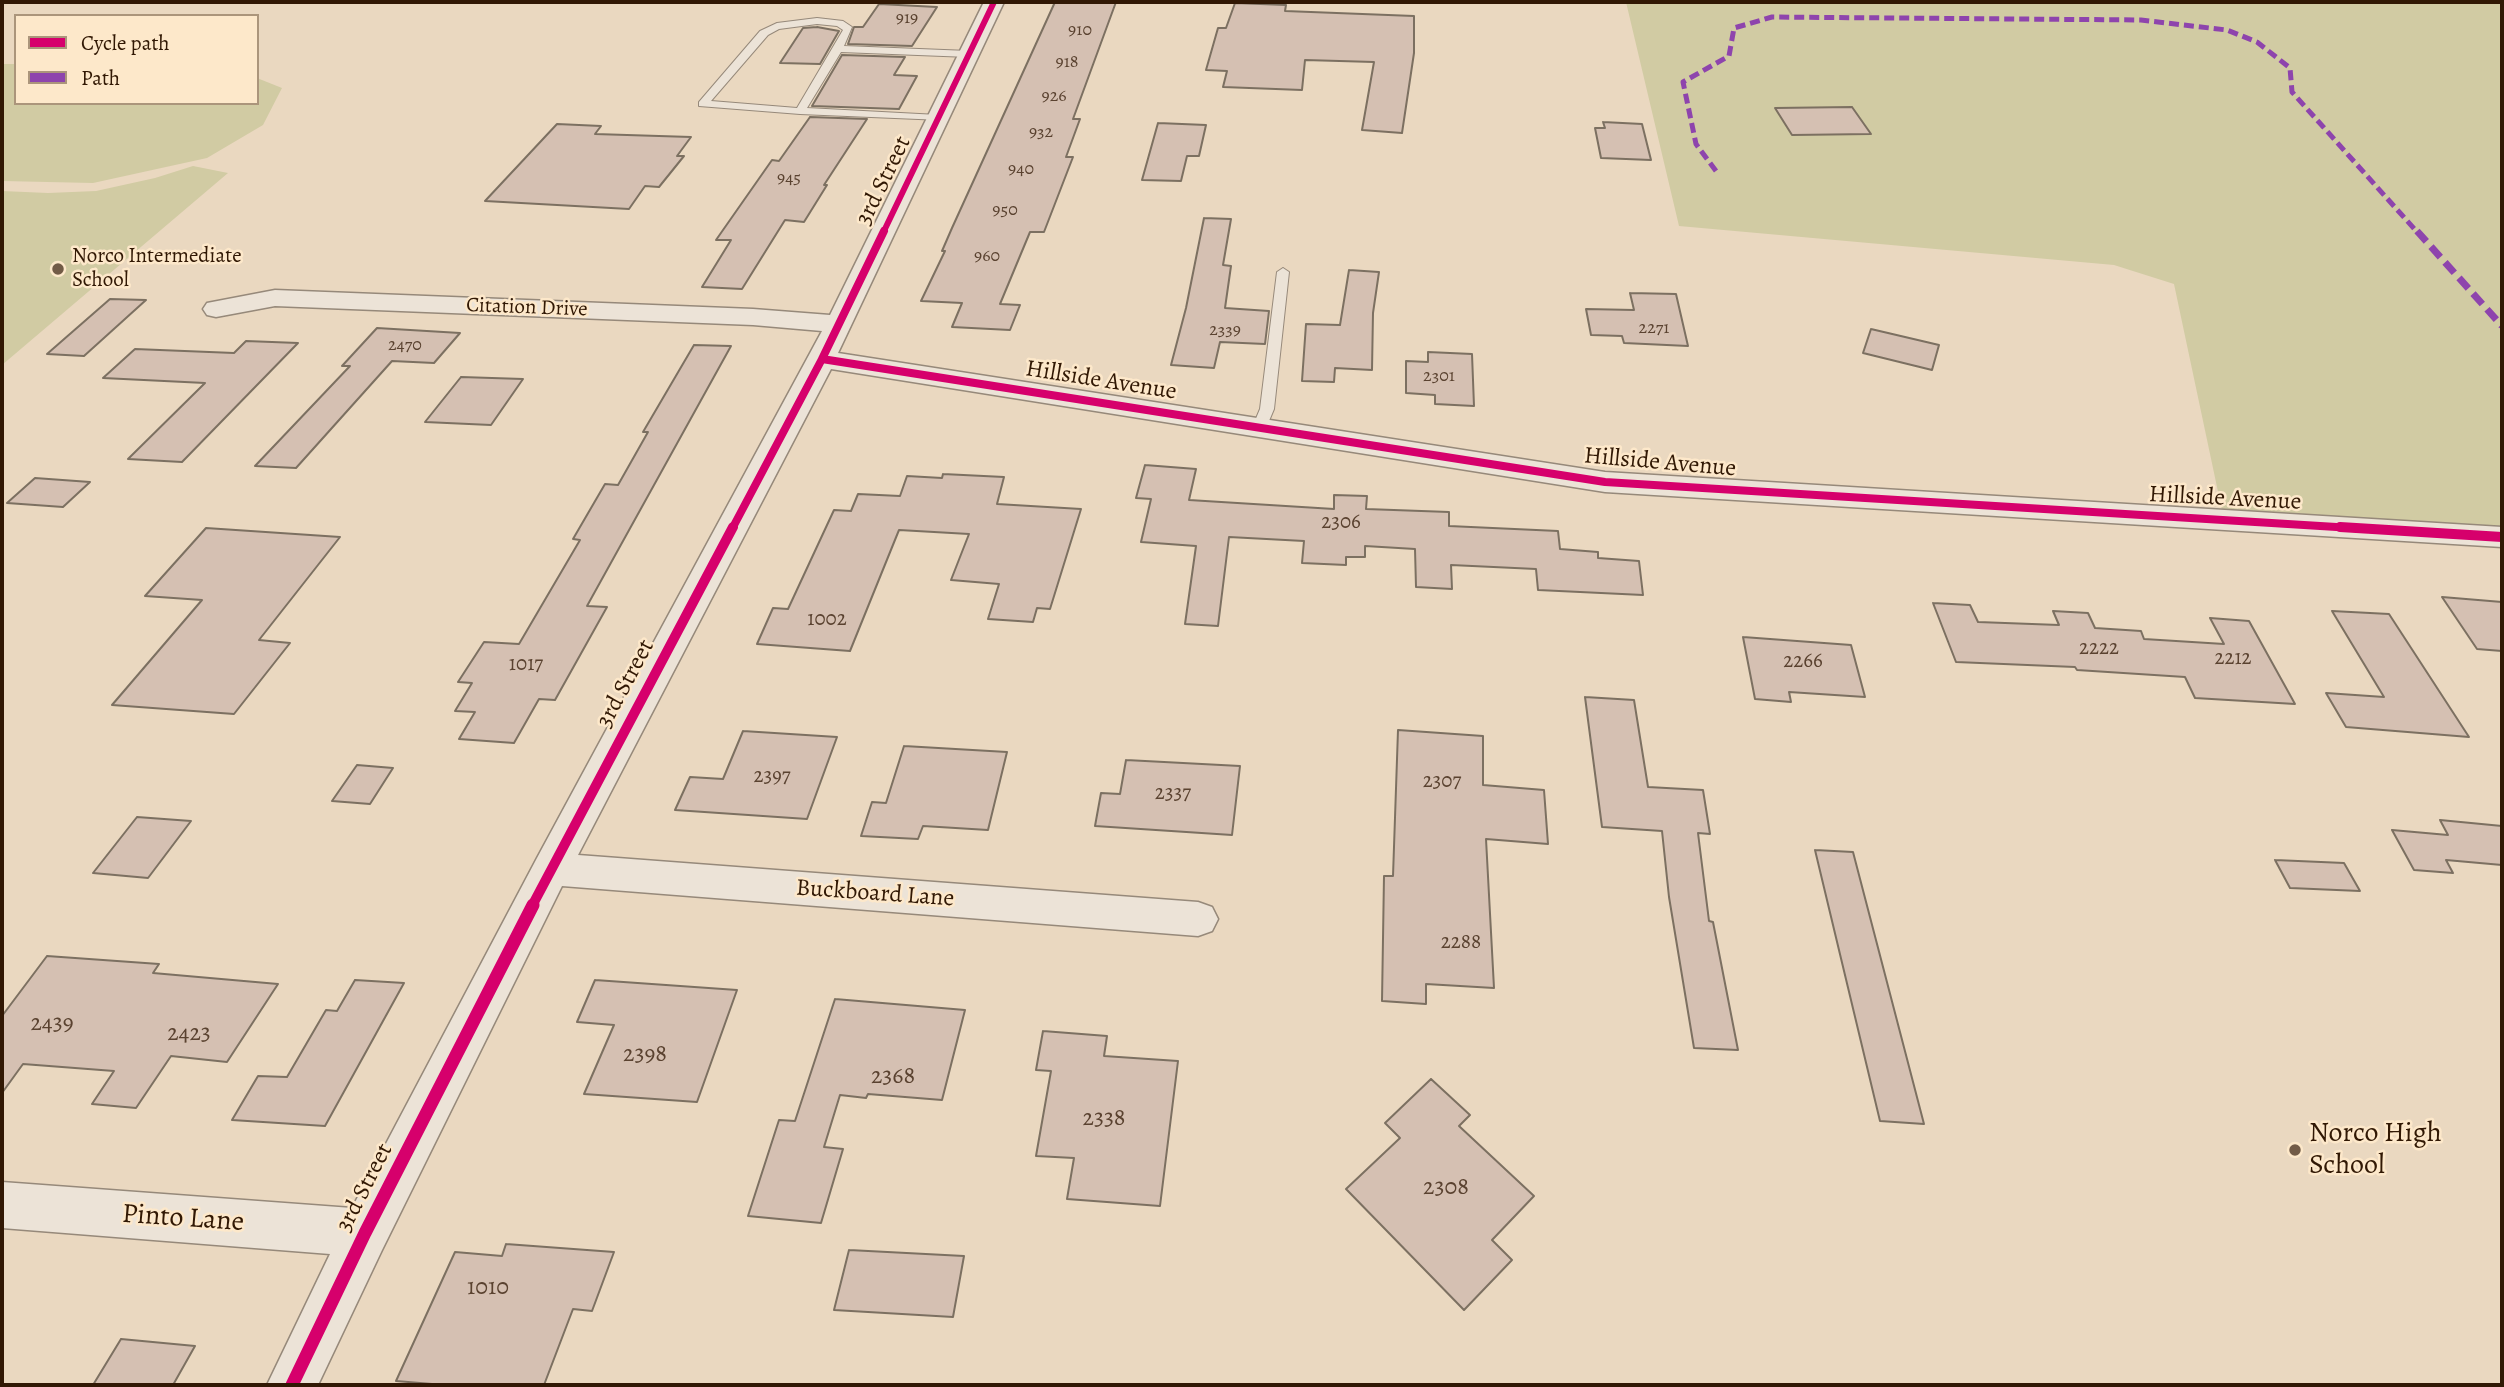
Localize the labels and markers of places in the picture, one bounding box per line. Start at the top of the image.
place label: Norco Intermediate School [72,244,242,294]
marker: Norco Intermediate School [50,261,66,277]
place label: Norco High School [2309,1117,2442,1183]
marker: Norco High School [2287,1142,2303,1158]

